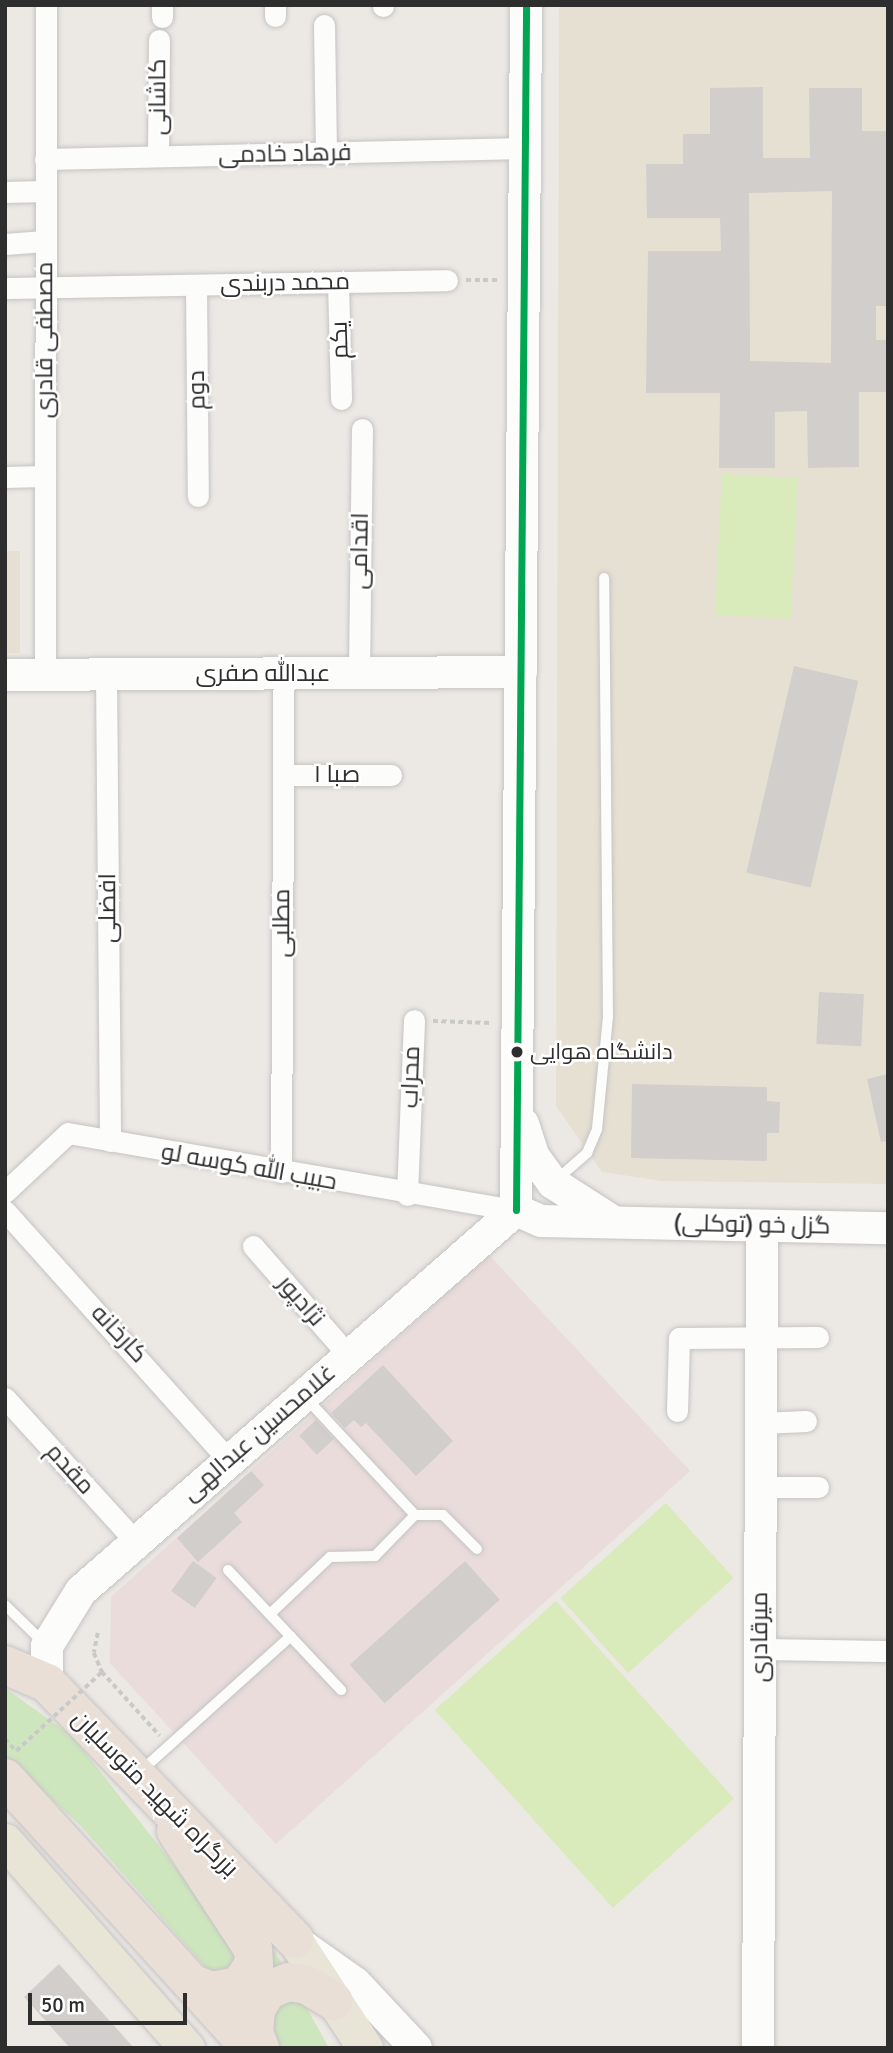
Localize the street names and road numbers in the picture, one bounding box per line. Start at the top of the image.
street label: کاشانی [144,59,172,135]
street label: فرهاد خادمی [218,138,352,170]
street label: مصطفی قادری [31,262,59,418]
street label: محمد دربندی [220,267,350,299]
street label: یکم [325,321,355,359]
street label: دوم [182,370,212,410]
street label: اقدامی [345,512,375,590]
street label: عبدالله صفری [196,660,330,688]
street label: صبا ۱ [314,761,360,789]
street label: افضلی [94,873,122,943]
street label: مطلبی [268,888,296,958]
street label: محراب [396,1045,426,1109]
street label: حبیب الله کوسه لو [159,1137,339,1197]
street label: گزل خو (توکلی) [673,1209,831,1241]
street label: نژادپور [271,1270,331,1332]
street label: کارخانه [85,1299,153,1369]
street label: غلامحسین عبدالهی [176,1358,342,1508]
street label: مقدم [40,1438,100,1500]
street label: میرقادری [746,1592,774,1682]
street label: بزرگراه شهید متوسلیان [66,1705,244,1883]

